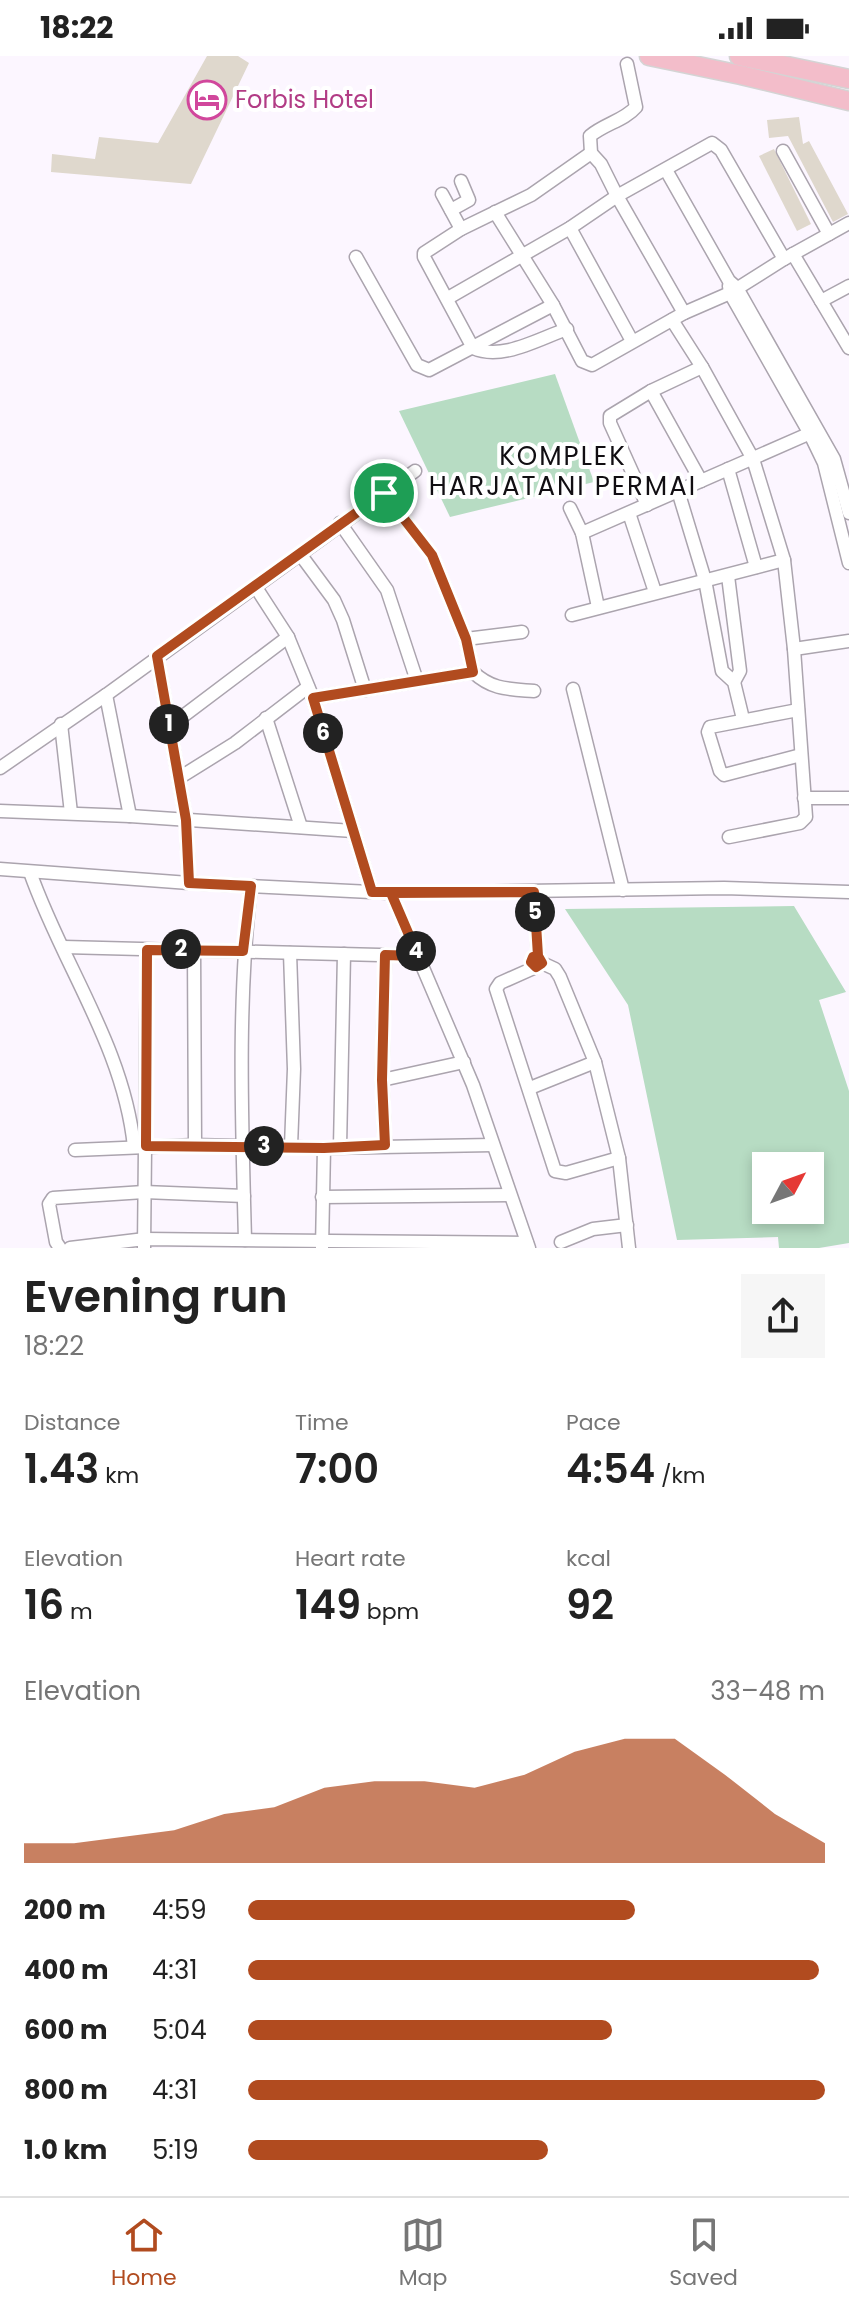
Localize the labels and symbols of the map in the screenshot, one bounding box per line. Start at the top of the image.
hotel icon: Forbis Hotel [186,79,228,121]
place label: Forbis Hotel [235,83,374,116]
district label: KOMPLEK HARJATANI PERMAI [429,438,697,504]
pin [350,459,418,527]
pin: 1 [149,704,189,744]
pin: 6 [303,713,343,753]
pin: 5 [515,892,555,932]
pin: 2 [161,929,201,969]
pin: 4 [396,931,436,971]
pin: 3 [244,1126,284,1166]
north arrow [752,1152,824,1224]

